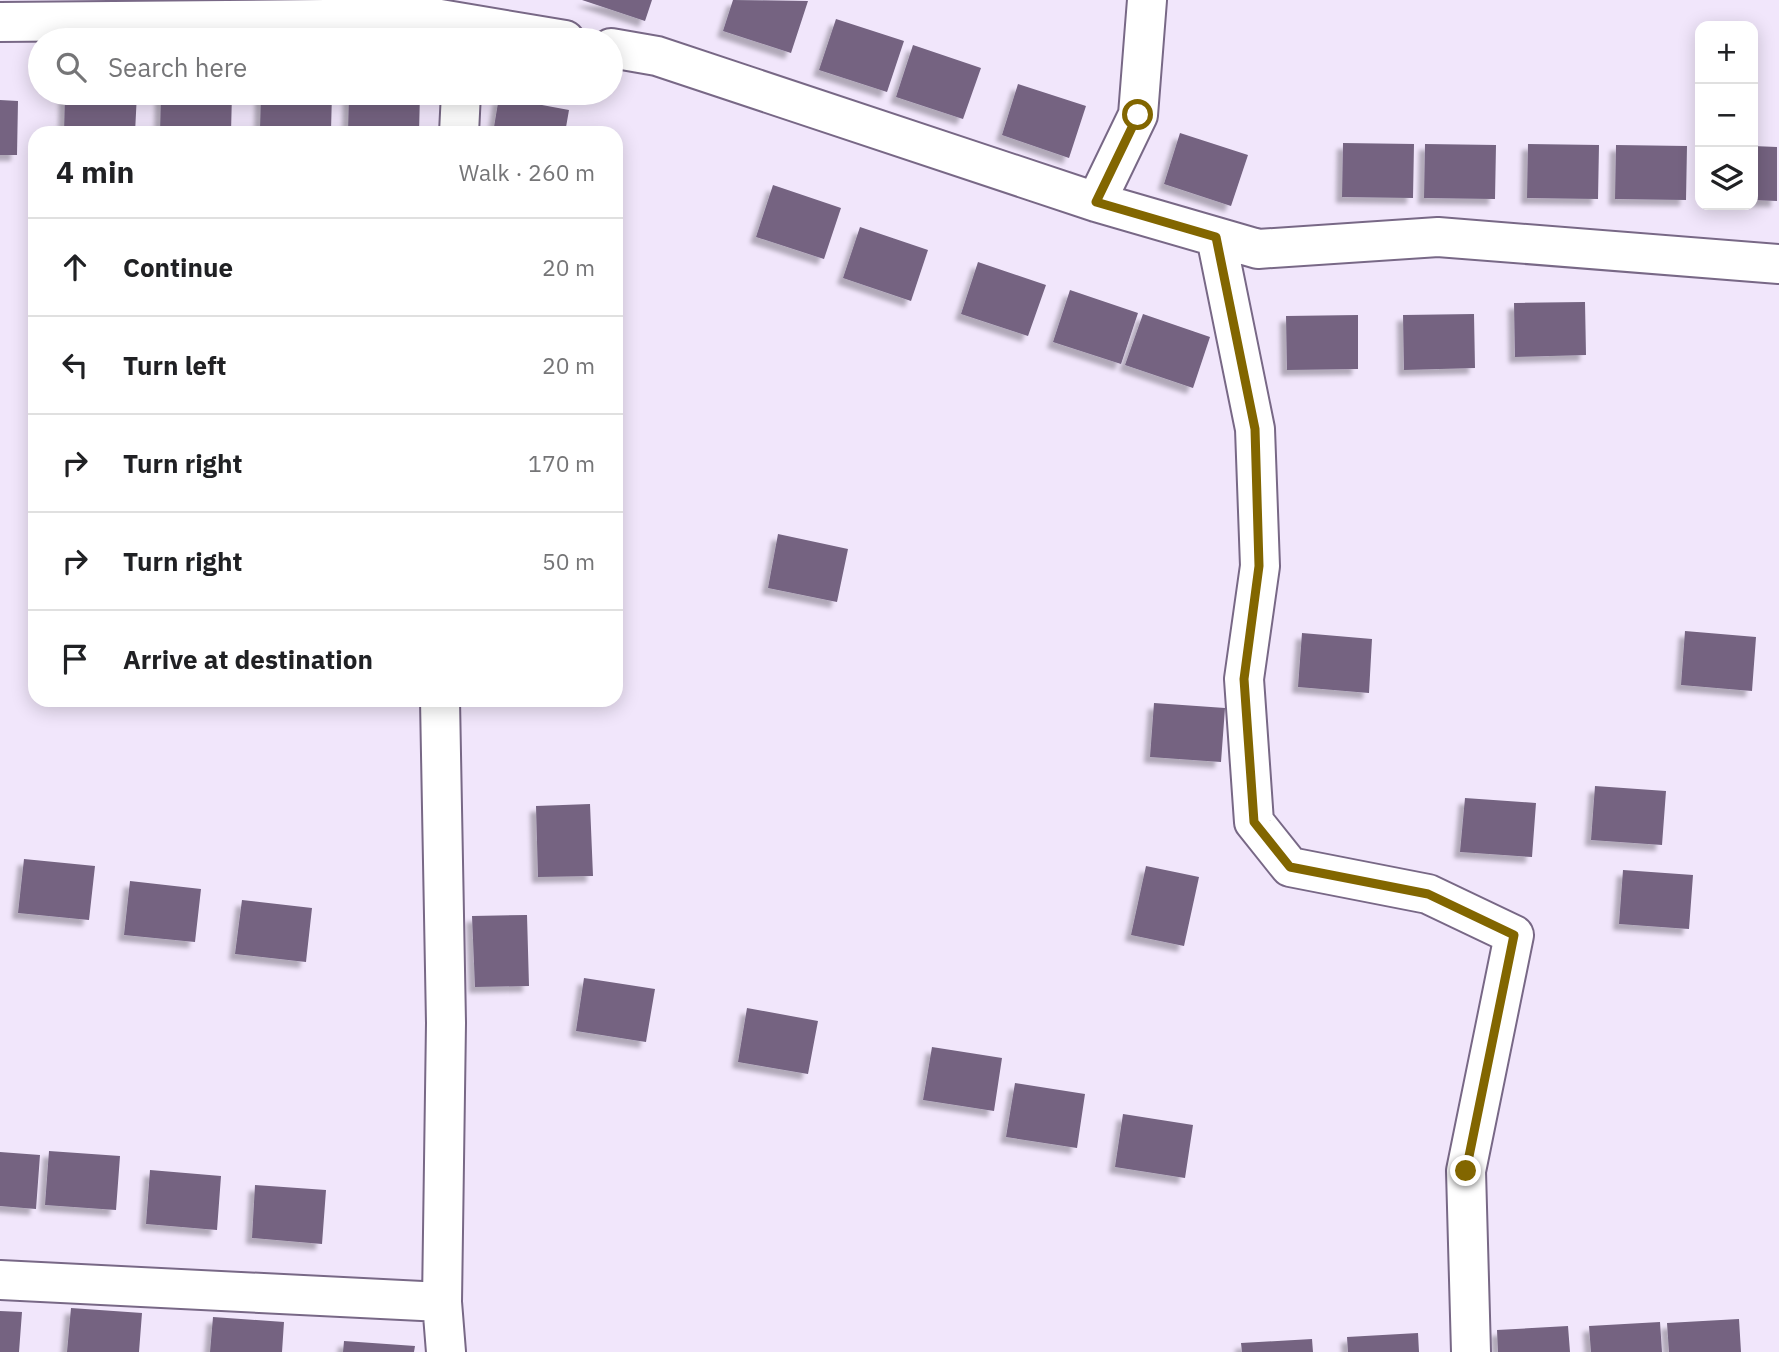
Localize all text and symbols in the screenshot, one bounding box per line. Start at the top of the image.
map controls [1695,21,1758,210]
button: + [1695,21,1758,84]
search box [28,28,623,105]
icon: search [52,48,90,86]
text: Search here [108,50,247,84]
button: − [1695,84,1758,147]
route start [1122,99,1153,130]
button: layers [1695,147,1758,210]
text: 4 min [56,152,134,191]
text: Walk · 260 m [459,157,595,187]
icon: ahead [56,248,94,286]
text: Continue [123,250,233,284]
text: 20 m [542,252,595,282]
icon: left [56,346,94,384]
text: Turn left [123,348,226,382]
text: 20 m [542,350,595,380]
icon: right [56,444,94,482]
text: Turn right [123,446,242,480]
text: 170 m [528,448,595,478]
icon: right [56,542,94,580]
text: Turn right [123,544,242,578]
text: 50 m [542,546,595,576]
icon: arrive [56,640,94,678]
text: Arrive at destination [123,642,373,676]
route end [1450,1155,1481,1186]

